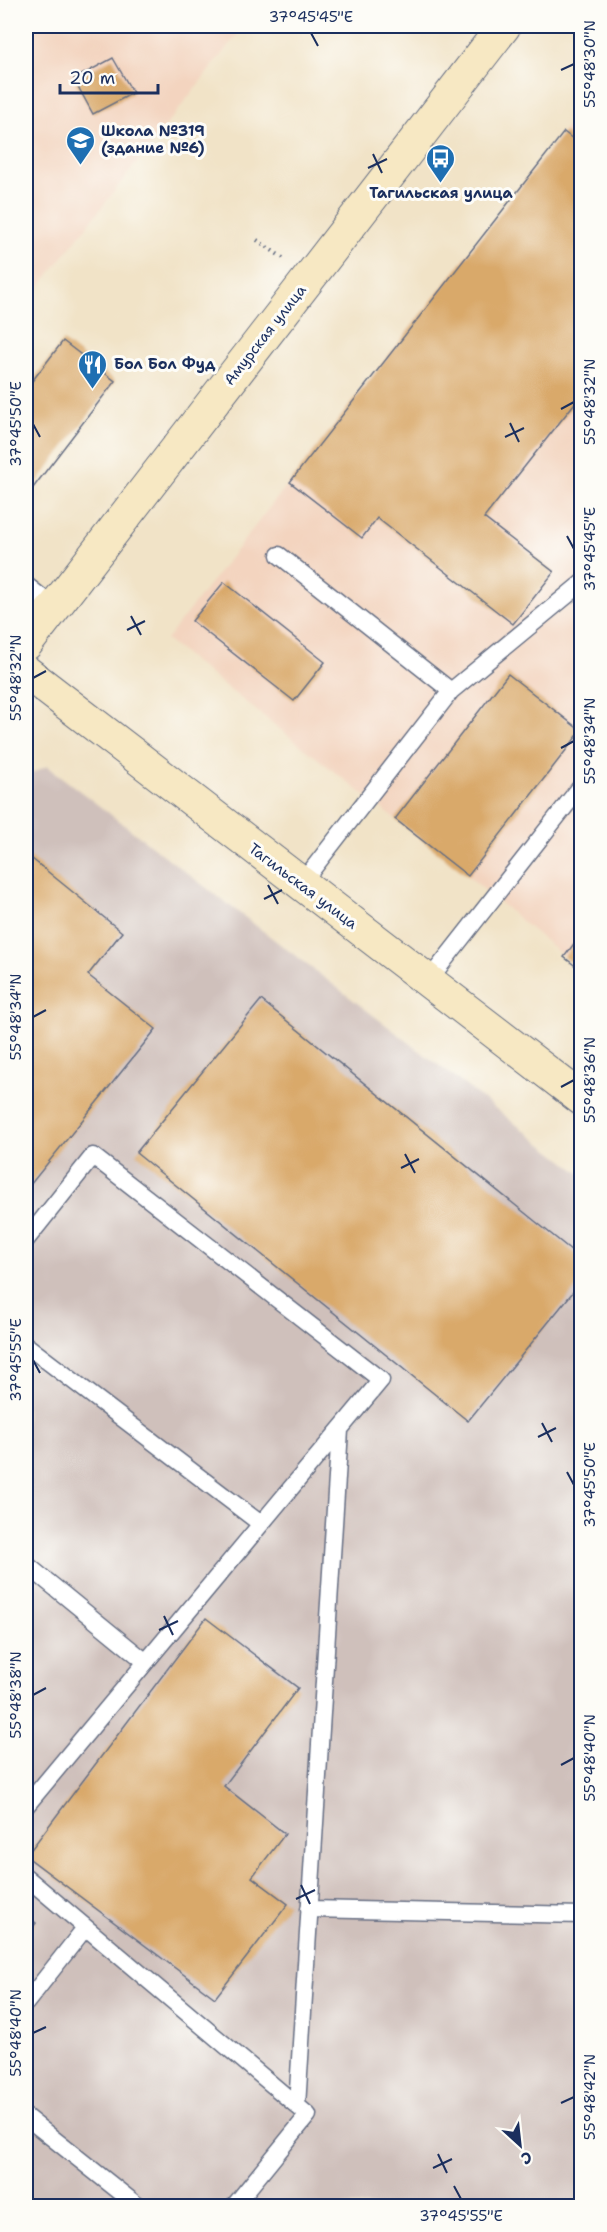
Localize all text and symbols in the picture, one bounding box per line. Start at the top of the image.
text: 37°45'45"E [269,7,353,27]
text: 55°48'30"N [580,20,600,108]
scale bar [60,57,158,95]
text: 20 m [69,66,115,90]
place label: Школа №319 (здание №6) [101,121,205,158]
school or university icon: Школа №319 (здание №6) [64,124,96,166]
bus stop icon: Тагильская улица [425,142,457,184]
place label: Тагильская улица [369,183,513,203]
street label: Амурская улица [219,280,311,389]
restaurant icon: Бол Бол Фуд [77,348,109,390]
place label: Бол Бол Фуд [114,354,216,374]
text: 55°48'32"N [580,359,600,445]
text: 37°45'50"E [6,381,26,467]
text: 37°45'45"E [580,507,600,591]
text: 55°48'32"N [6,635,26,721]
text: 55°48'34"N [580,697,600,785]
street label: Тагильская улица [244,838,362,934]
text: 55°48'34"N [6,973,26,1061]
text: 55°48'36"N [580,1037,600,1123]
text: 37°45'55"E [6,1318,26,1402]
text: 37°45'50"E [580,1442,600,1528]
text: 55°48'38"N [6,1651,26,1739]
text: 55°48'40"N [580,1714,600,1802]
text: 55°48'40"N [6,1989,26,2077]
text: 55°48'42"N [580,2054,600,2140]
north arrow [490,2115,550,2175]
text: С [517,2146,536,2170]
text: 37°45'55"E [419,2206,503,2226]

